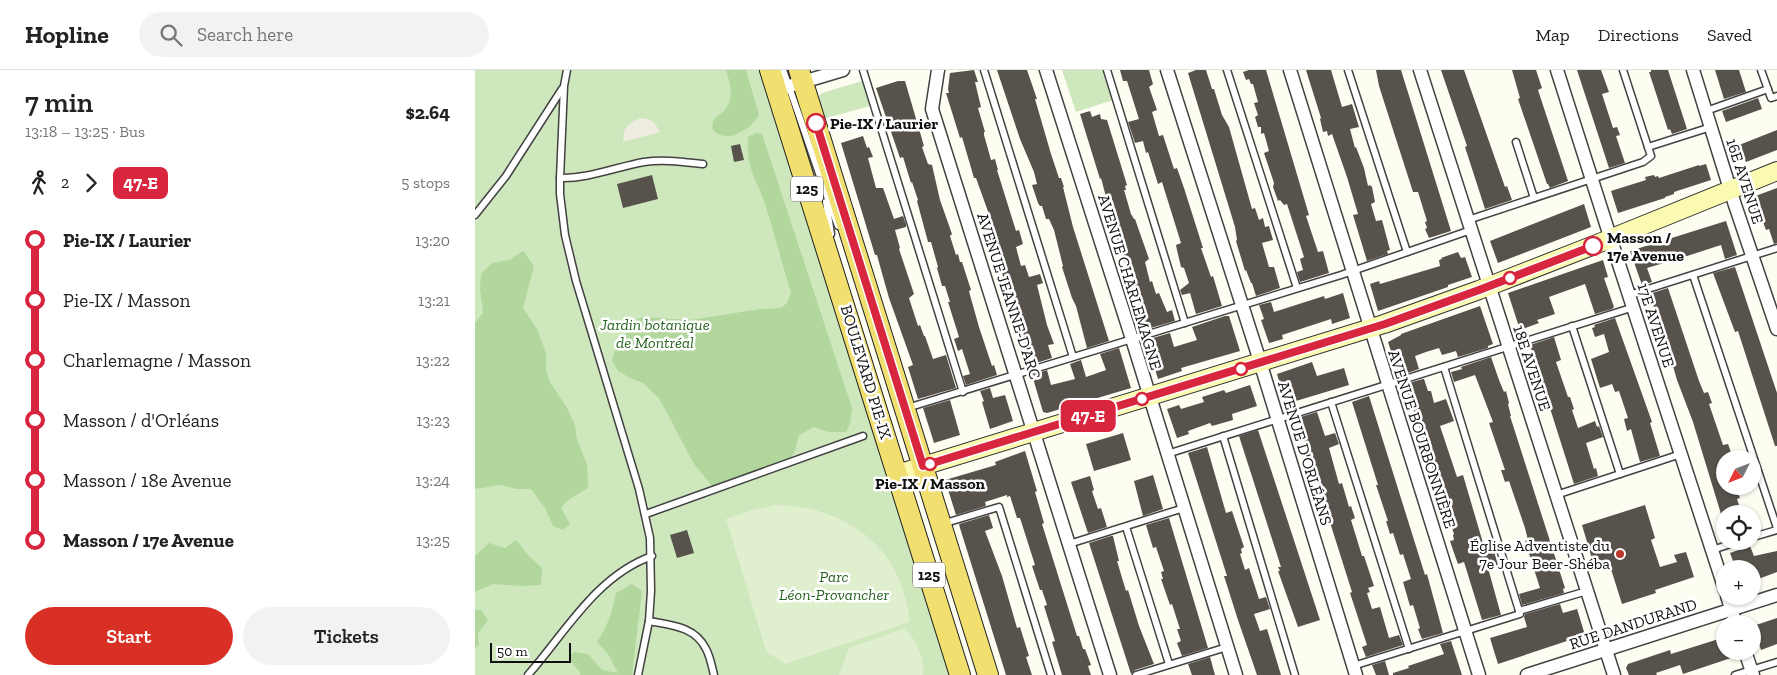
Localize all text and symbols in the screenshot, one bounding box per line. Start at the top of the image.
search box [139,12,489,57]
text: Hopline [25,20,109,49]
icon: search [157,21,185,49]
text: Search here [197,23,293,46]
text: Map [1535,24,1570,46]
text: Directions [1598,24,1679,46]
text: Saved [1707,24,1752,46]
text: 7 min [25,86,93,119]
text: $2.64 [405,101,450,124]
marker: Pie-IX / Laurier [806,113,826,133]
place label: Pie-IX / Laurier [830,114,938,133]
text: 13:18 – 13:25 · Bus [25,122,145,141]
street label: 16E AVENUE [1722,136,1768,226]
icon: walk [25,169,53,197]
icon: forward [77,169,105,197]
text: 47-E [123,172,158,194]
text: 2 [61,173,69,192]
text: 5 stops [401,173,450,192]
road number: 125 [791,176,823,202]
street label: AVENUE CHARLEMAGNE [1094,192,1166,372]
street label: AVENUE JEANNE-D'ARC [973,210,1045,382]
place label: Masson / 17e Avenue [1607,228,1684,265]
text: Pie-IX / Laurier [63,229,191,252]
text: 13:20 [415,231,450,250]
marker: Masson / 17e Avenue [1583,236,1603,256]
unlabelled marker [1503,271,1517,285]
street label: 17E AVENUE [1633,280,1679,370]
text: Pie-IX / Masson [63,289,190,312]
text: 13:21 [418,291,450,310]
street label: BOULEVARD PIE-IX [837,303,895,441]
park label: Jardin botanique de Montréal [599,315,710,352]
street label: 18E AVENUE [1509,323,1555,413]
street label: AVENUE BOURBONNIÈRE [1384,347,1460,531]
text: Charlemagne / Masson [63,349,251,372]
text: 13:22 [416,351,450,370]
unlabelled marker [1234,362,1248,376]
street label: AVENUE D'ORLÉANS [1274,379,1336,527]
unlabelled marker [1135,392,1149,406]
line badge: 47-E [1053,400,1123,432]
text: 47-E [1071,405,1105,427]
text: Masson / d'Orléans [63,409,219,432]
text: 13:23 [416,411,450,430]
north arrow [1716,450,1761,495]
map controls [1716,450,1761,660]
marker: Pie-IX / Masson [923,457,937,471]
text: Masson / 18e Avenue [63,469,232,492]
text: 13:24 [416,471,450,490]
place label: Pie-IX / Masson [875,474,986,493]
button: locate [1716,505,1761,550]
text: Masson / 17e Avenue [63,529,234,552]
text: 13:25 [416,531,450,550]
place label: Église Adventiste du 7e Jour Beer-Shéba [1470,536,1610,573]
marker: Église Adventiste du 7e Jour Beer-Shéba [1614,548,1626,560]
button: + [1716,560,1761,605]
road number: 125 [913,562,945,588]
park label: Parc Léon-Provancher [779,567,889,604]
street label: RUE DANDURAND [1567,594,1699,654]
button: Start [25,607,233,665]
button: Tickets [243,607,450,665]
button: − [1716,615,1761,660]
scale bar [490,640,571,663]
text: 50 m [497,643,528,660]

